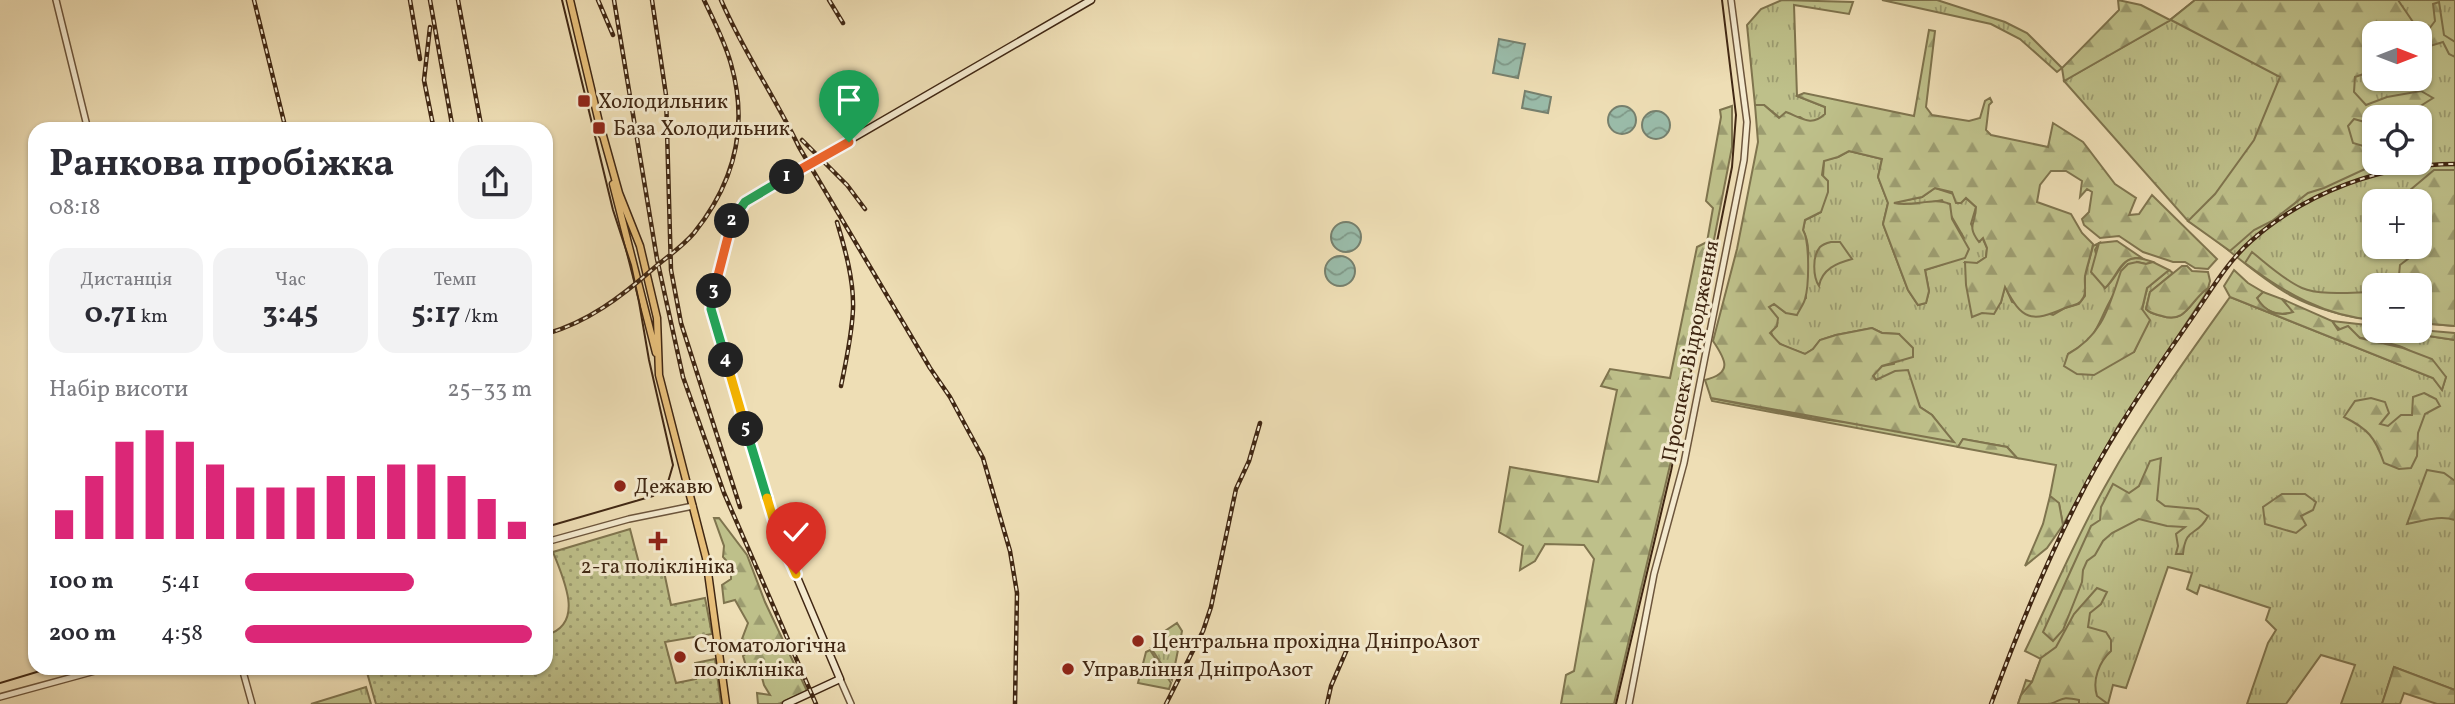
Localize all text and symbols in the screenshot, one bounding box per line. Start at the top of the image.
north arrow [2362,21,2432,91]
map controls [2362,21,2432,343]
pin [819,70,879,142]
icon: arrive [830,81,868,119]
place label: Холодильник [598,88,728,117]
marker: Холодильник [576,93,592,109]
button: locate [2362,105,2432,175]
place label: База Холодильник [613,115,790,144]
marker: База Холодильник [591,120,607,136]
text: Ранкова пробіжка [49,139,394,192]
button: share [458,145,532,219]
pin: 1 [770,160,804,194]
text: 1 [783,163,790,189]
button: + [2362,189,2432,259]
text: 08:18 [49,192,101,224]
pin: 2 [714,204,750,238]
text: 2 [727,207,736,233]
street label: Проспект Відродження [1656,238,1727,465]
text: Дистанція [80,267,172,293]
text: Час [275,267,306,293]
text: Темп [433,267,476,293]
button: − [2362,273,2432,343]
pin: 3 [696,274,732,308]
text: 3 [709,277,718,303]
text: 0.71 [84,293,137,335]
text: 3:45 [262,293,318,335]
text: 5:17 [411,293,461,335]
text: km [137,304,168,330]
text: /km [461,304,498,330]
pin: 4 [708,342,744,378]
text: 4 [720,346,731,372]
text: Набір висоти [49,374,188,406]
text: 25–33 m [447,374,532,406]
pin: 5 [728,412,764,446]
text: 5 [741,415,750,441]
place label: Дежавю [634,473,713,502]
marker: Дежавю [612,478,628,494]
pin [766,502,826,574]
icon: check [777,513,815,551]
marker: 2-га поліклініка [648,531,668,551]
place label: 2-га поліклініка [581,553,735,582]
text: 100 m [49,566,114,598]
text: 5:41 [161,566,200,598]
text: 200 m [49,618,116,650]
text: 4:58 [161,618,203,650]
place label: Центральна прохідна ДніпроАзот [1152,628,1480,657]
place label: Стоматологічна поліклініка [694,632,847,685]
marker: Центральна прохідна ДніпроАзот [1130,633,1146,649]
marker: Стоматологічна поліклініка [672,649,688,665]
place label: Управління ДніпроАзот [1082,656,1313,685]
marker: Управління ДніпроАзот [1060,661,1076,677]

